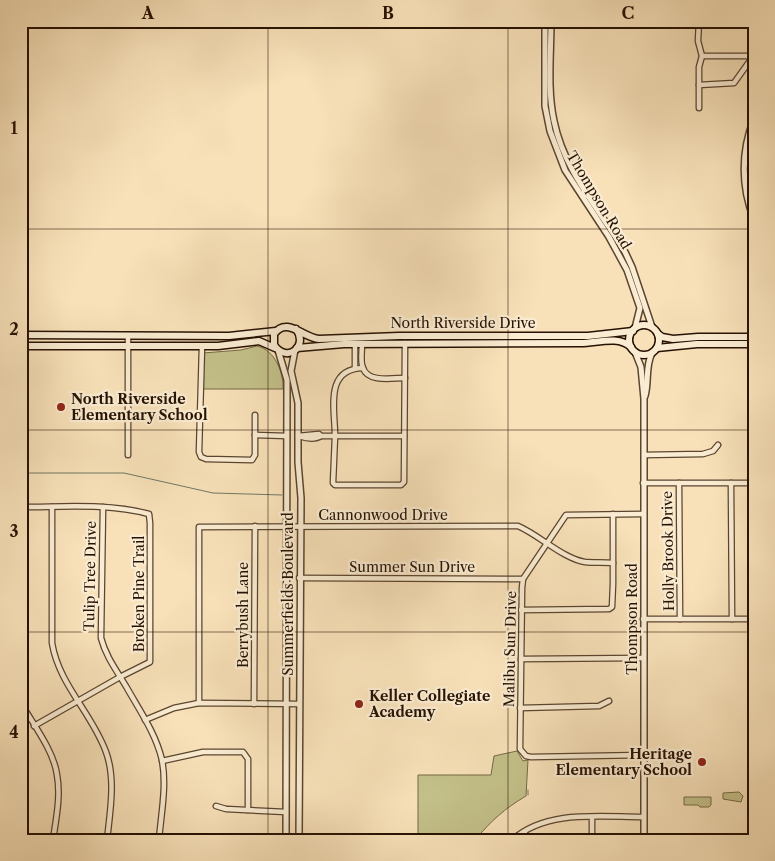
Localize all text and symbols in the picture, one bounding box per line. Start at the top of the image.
text: A [141,3,155,23]
text: B [382,3,394,23]
text: C [622,3,634,23]
text: 1 [10,118,18,138]
street label: Thompson Road [563,148,636,253]
street label: North Riverside Drive [390,314,536,332]
text: 2 [9,319,19,339]
place label: North Riverside Elementary School [71,390,208,424]
marker: North Riverside Elementary School [55,401,67,413]
street label: Holly Brook Drive [658,491,678,611]
street label: Cannonwood Drive [318,506,448,524]
street label: Summerfields Boulevard [279,512,297,676]
text: 3 [9,521,19,541]
street label: Tulip Tree Drive [80,521,100,631]
street label: Broken Pine Trail [130,536,148,652]
street label: Summer Sun Drive [349,558,475,576]
street label: Berrybush Lane [234,562,252,668]
street label: Thompson Road [623,563,641,675]
street label: Malibu Sun Drive [500,590,520,707]
place label: Keller Collegiate Academy [368,687,490,721]
marker: Keller Collegiate Academy [353,698,365,710]
text: 4 [9,722,19,742]
place label: Heritage Elementary School [555,745,692,779]
marker: Heritage Elementary School [696,756,708,768]

